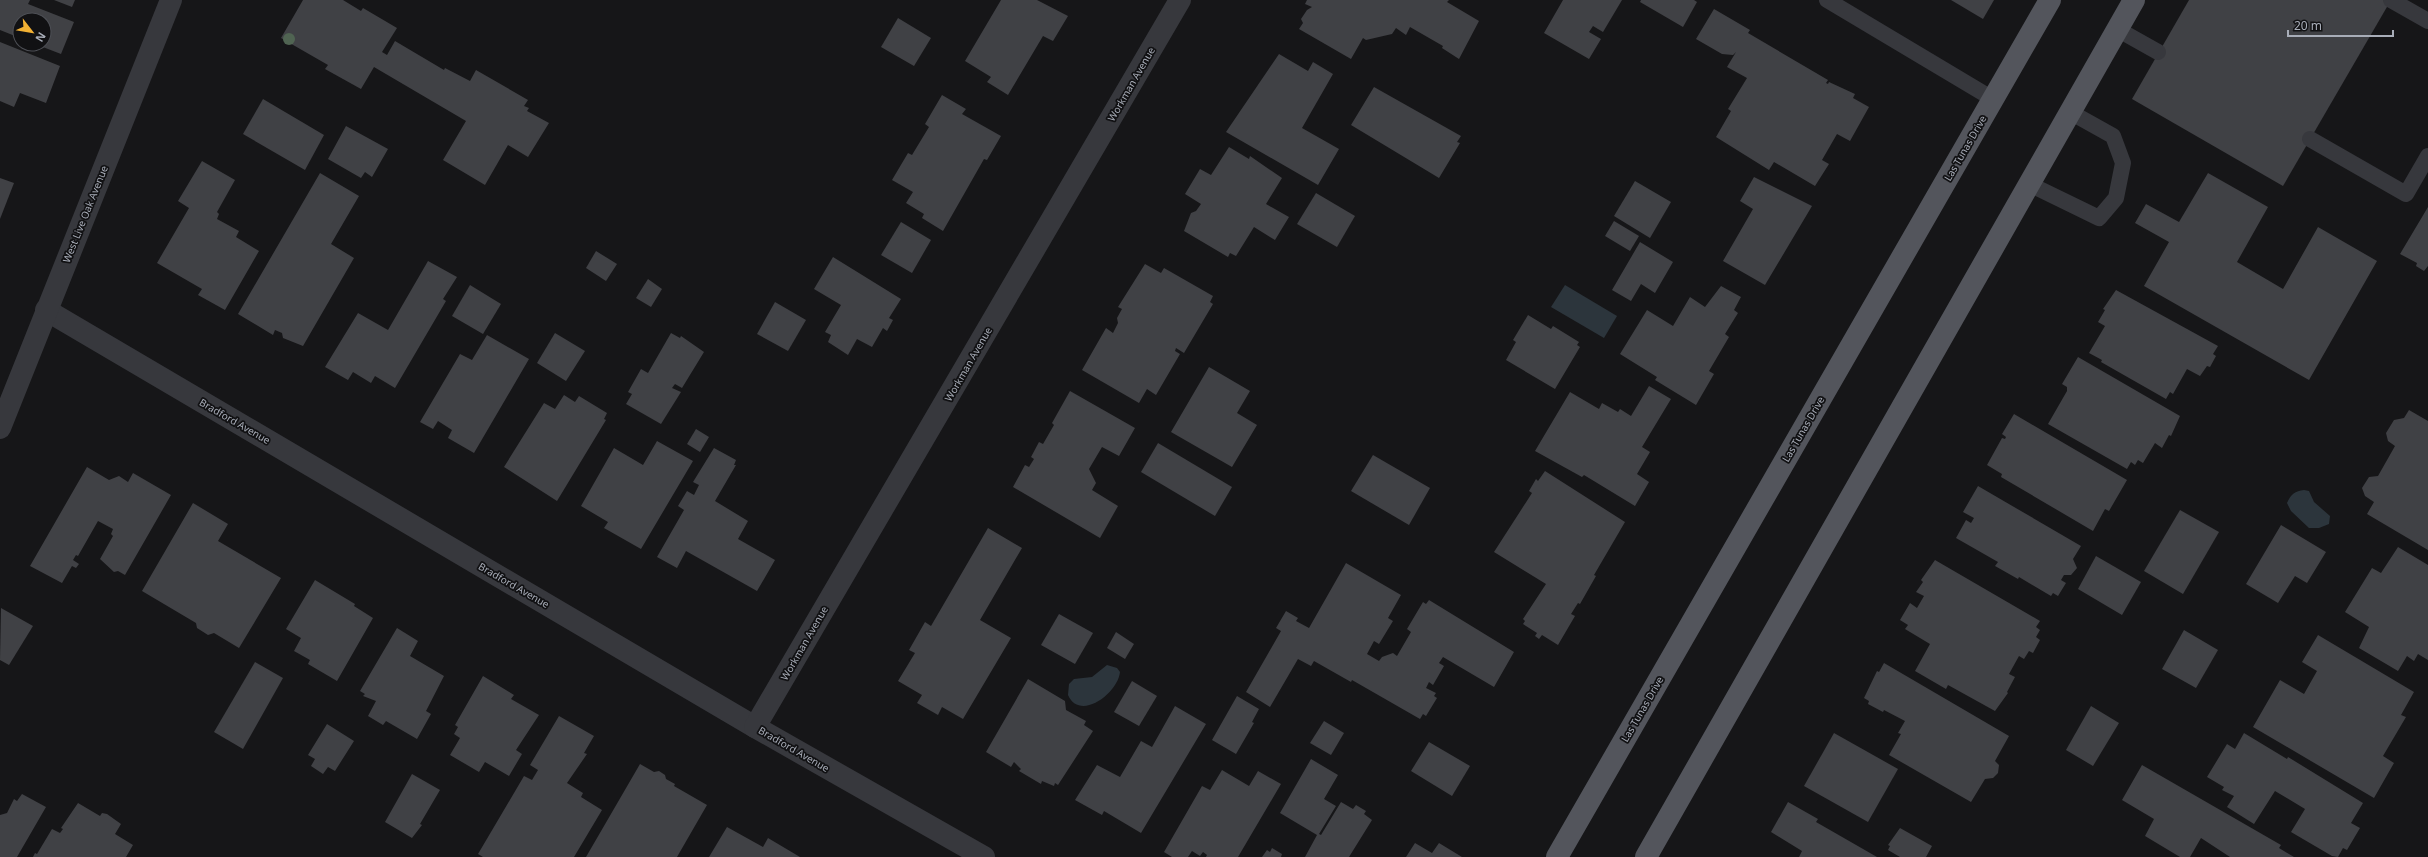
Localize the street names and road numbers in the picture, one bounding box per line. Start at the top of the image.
street label: Workman Avenue [1104,44,1158,124]
street label: Las Tunas Drive [1941,112,1990,183]
street label: West Live Oak Avenue [59,163,111,265]
street label: Workman Avenue [941,324,995,404]
street label: Las Tunas Drive [1779,393,1828,464]
street label: Bradford Avenue [197,395,273,447]
street label: Bradford Avenue [476,559,552,611]
street label: Workman Avenue [777,603,831,683]
street label: Las Tunas Drive [1618,673,1667,744]
street label: Bradford Avenue [756,723,832,775]

